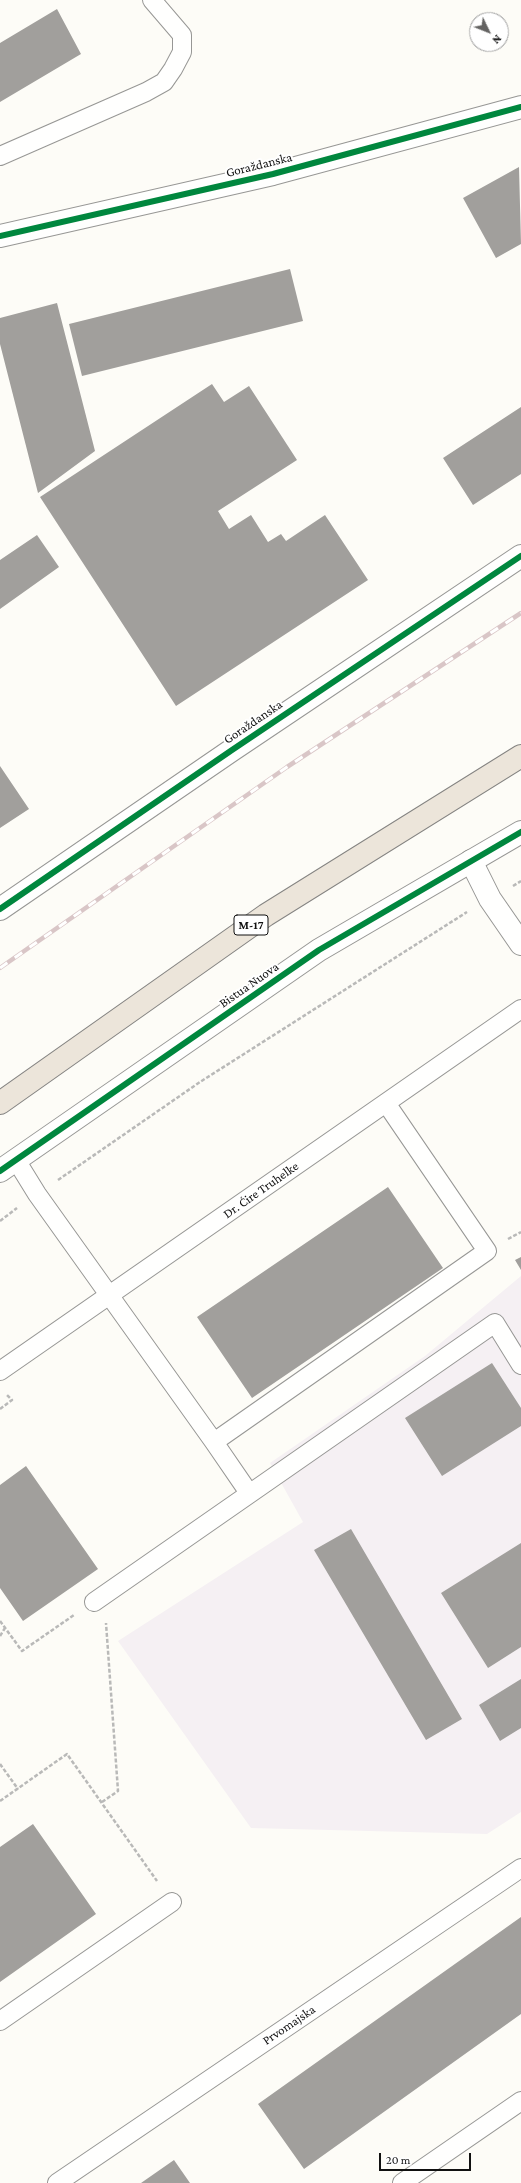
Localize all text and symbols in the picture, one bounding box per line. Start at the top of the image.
north arrow [469,12,509,52]
text: N [490,33,504,46]
street label: Goraždanska [224,149,294,181]
street label: Goraždanska [221,697,285,747]
road number: M-17 [234,915,268,935]
street label: Bistua Nuova [216,959,282,1011]
street label: Dr. Ćire Truhelke [220,1158,302,1222]
street label: Prvomajska [260,2002,318,2048]
scale bar [381,2145,473,2171]
text: 20 m [386,2153,410,2167]

